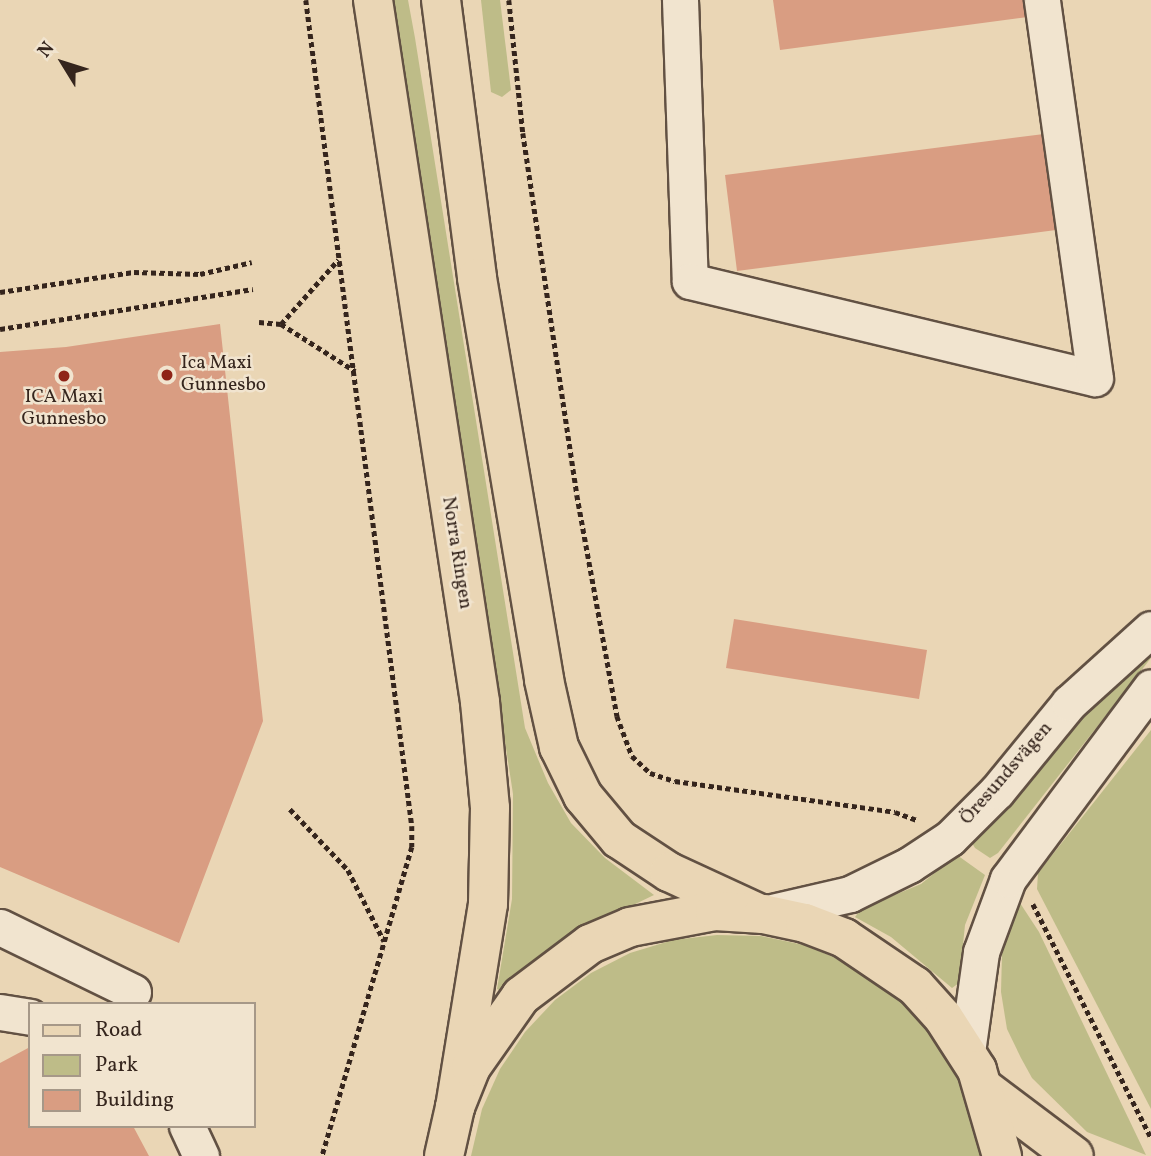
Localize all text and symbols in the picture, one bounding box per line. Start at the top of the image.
north arrow [28,28,98,98]
text: N [32,37,61,64]
place label: Ica Maxi Gunnesbo [181,353,266,397]
marker: Ica Maxi Gunnesbo [159,367,175,383]
marker: ICA Maxi Gunnesbo [56,368,72,384]
place label: ICA Maxi Gunnesbo [22,387,106,431]
street label: Norra Ringen [436,495,476,611]
street label: Öresundsvägen [956,718,1058,830]
legend [28,1002,256,1128]
text: Road [95,1016,142,1045]
text: Park [95,1051,138,1080]
text: Building [95,1086,174,1115]

